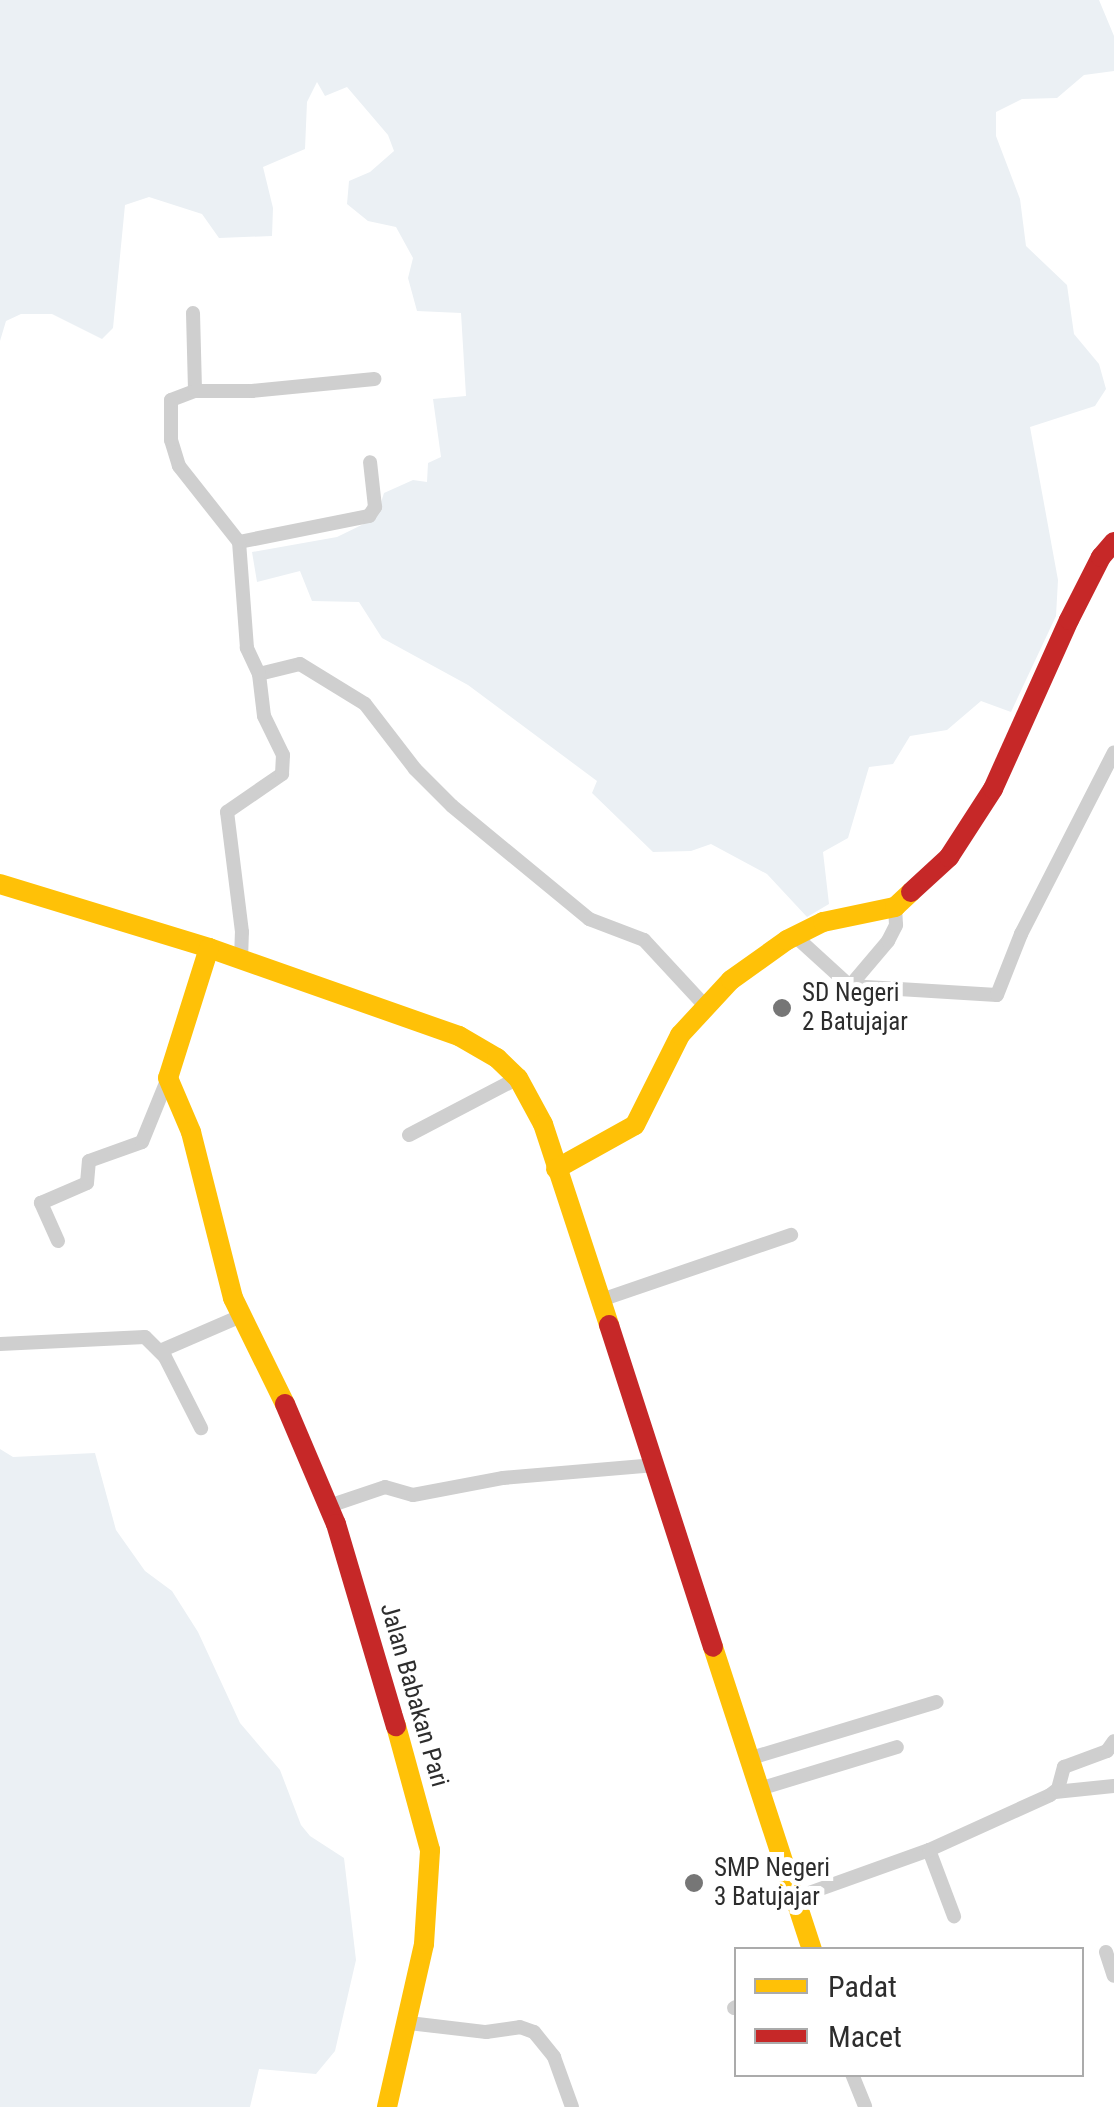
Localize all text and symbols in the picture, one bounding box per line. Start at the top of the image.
place label: SD Negeri 2 Batujajar [802,979,908,1038]
marker: SD Negeri 2 Batujajar [771,997,793,1019]
street label: Jalan Babakan Pari [373,1600,455,1790]
place label: SMP Negeri 3 Batujajar [714,1854,830,1913]
marker: SMP Negeri 3 Batujajar [683,1872,705,1894]
legend [734,1947,1084,2077]
text: Padat [828,1969,897,2004]
text: Macet [828,2019,902,2054]

